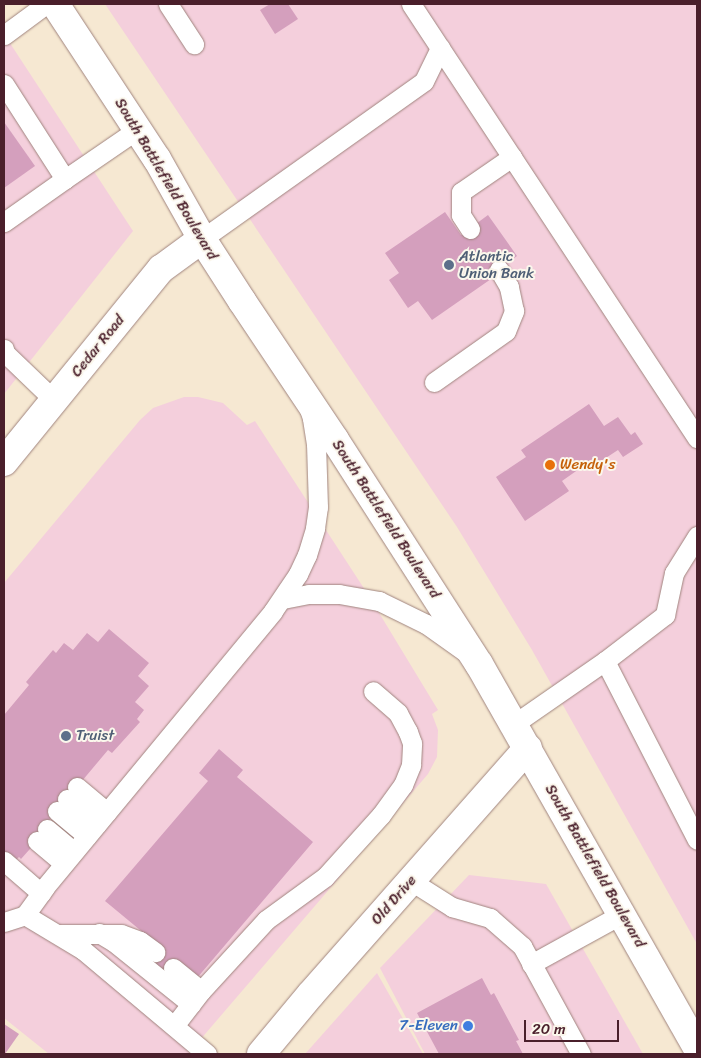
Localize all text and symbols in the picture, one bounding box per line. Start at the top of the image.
street label: South Battlefield Boulevard [111,95,221,263]
place label: Atlantic Union Bank [459,247,534,282]
marker: Atlantic Union Bank [443,259,455,271]
street label: Cedar Road [67,311,129,381]
street label: South Battlefield Boulevard [328,437,444,601]
place label: Wendy's [560,456,615,474]
marker: Wendy's [544,459,556,471]
place label: Truist [76,727,114,745]
marker: Truist [60,730,72,742]
street label: South Battlefield Boulevard [541,782,649,950]
street label: Old Drive [368,872,420,928]
scale bar [526,1010,621,1042]
text: 20 m [532,1016,566,1042]
place label: 7-Eleven [399,1017,458,1035]
marker: 7-Eleven [462,1020,474,1032]

